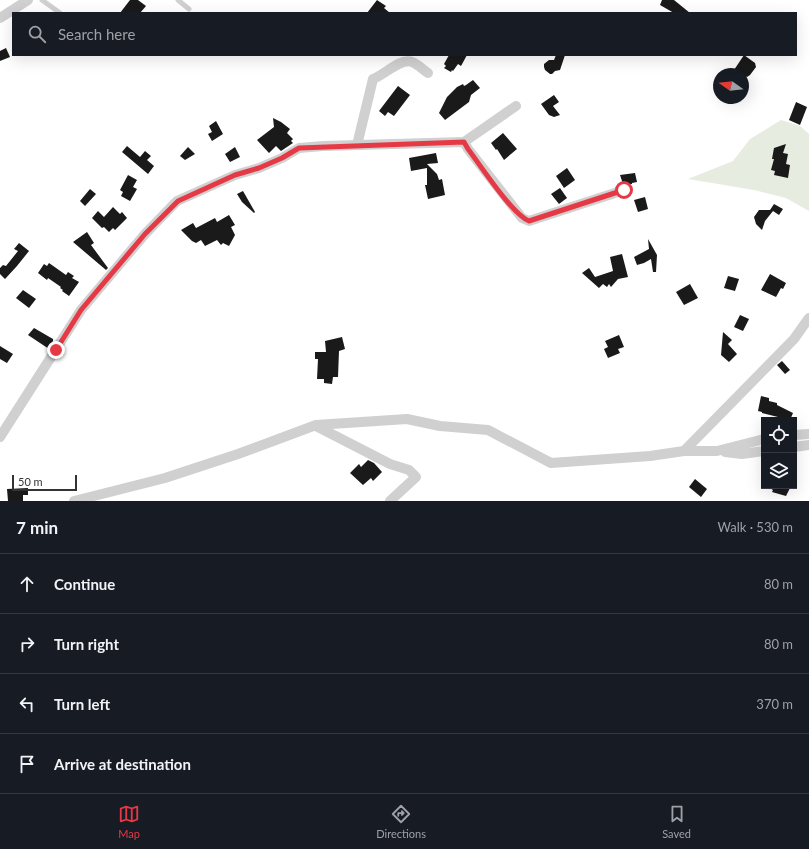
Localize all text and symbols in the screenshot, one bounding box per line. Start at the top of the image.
search box [12,12,797,56]
icon: search [26,23,48,45]
text: Search here [58,25,135,43]
north arrow [713,68,749,104]
route start [615,181,633,199]
route end [47,341,65,359]
map controls [761,417,797,489]
button: locate [761,417,797,453]
button: layers [761,453,797,489]
scale bar [12,473,77,492]
text: 50 m [18,475,43,488]
text: 7 min [16,517,58,538]
text: Walk · 530 m [717,519,793,535]
icon: ahead [16,573,38,595]
text: Continue [54,575,115,593]
text: 80 m [764,576,793,592]
icon: right [16,633,38,655]
text: Turn right [54,635,119,653]
text: 80 m [764,636,793,652]
icon: left [16,693,38,715]
text: Turn left [54,695,110,713]
text: 370 m [756,696,793,712]
icon: arrive [16,753,38,775]
text: Arrive at destination [54,755,191,773]
tab: Map [118,803,140,840]
tab: Directions [376,803,426,840]
tab: Saved [662,803,691,840]

